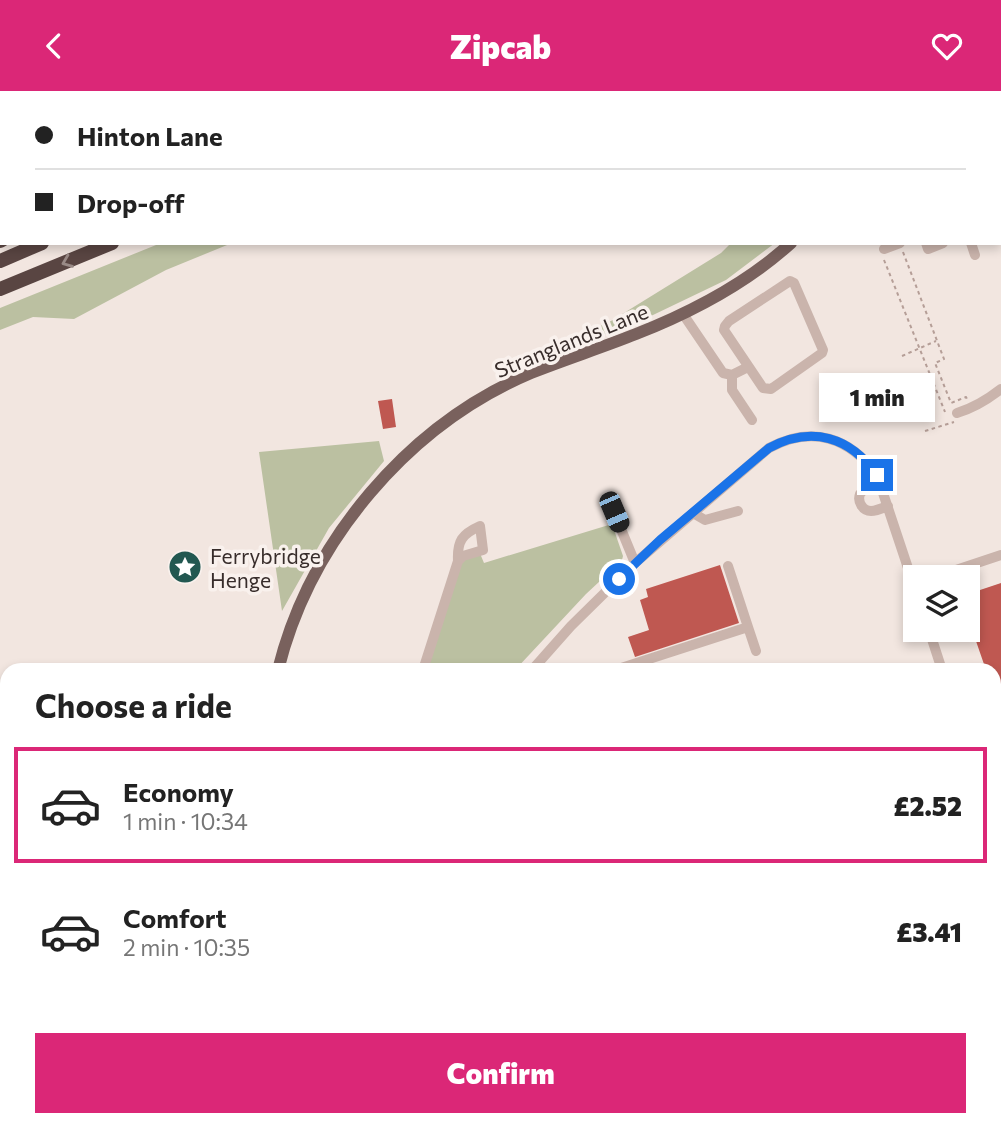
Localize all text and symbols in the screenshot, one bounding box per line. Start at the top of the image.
text: Zipcab [450,26,551,66]
icon: back [35,27,73,65]
icon: heart [928,27,966,65]
text: Hinton Lane [77,120,223,151]
text: Drop-off [77,187,184,218]
one-way arrow [61,253,73,267]
street label: Stranglands Lane [491,298,651,382]
callout: 1 min [819,373,935,423]
text: 1 min [849,383,905,411]
route end [861,459,893,491]
car [597,489,632,535]
place label: Ferrybridge Henge [210,543,321,592]
place icon: Ferrybridge Henge [166,548,204,586]
route start [603,563,635,595]
map controls [903,565,980,642]
button: layers [903,565,980,642]
text: Choose a ride [35,685,232,725]
icon: car [39,774,102,837]
text: Economy [123,776,234,807]
text: £2.52 [893,790,962,821]
text: 1 min · 10:34 [123,807,248,835]
icon: car [39,900,102,963]
text: Comfort [123,902,226,933]
text: £3.41 [896,916,962,947]
text: 2 min · 10:35 [123,933,250,961]
button: Confirm [35,1033,966,1113]

